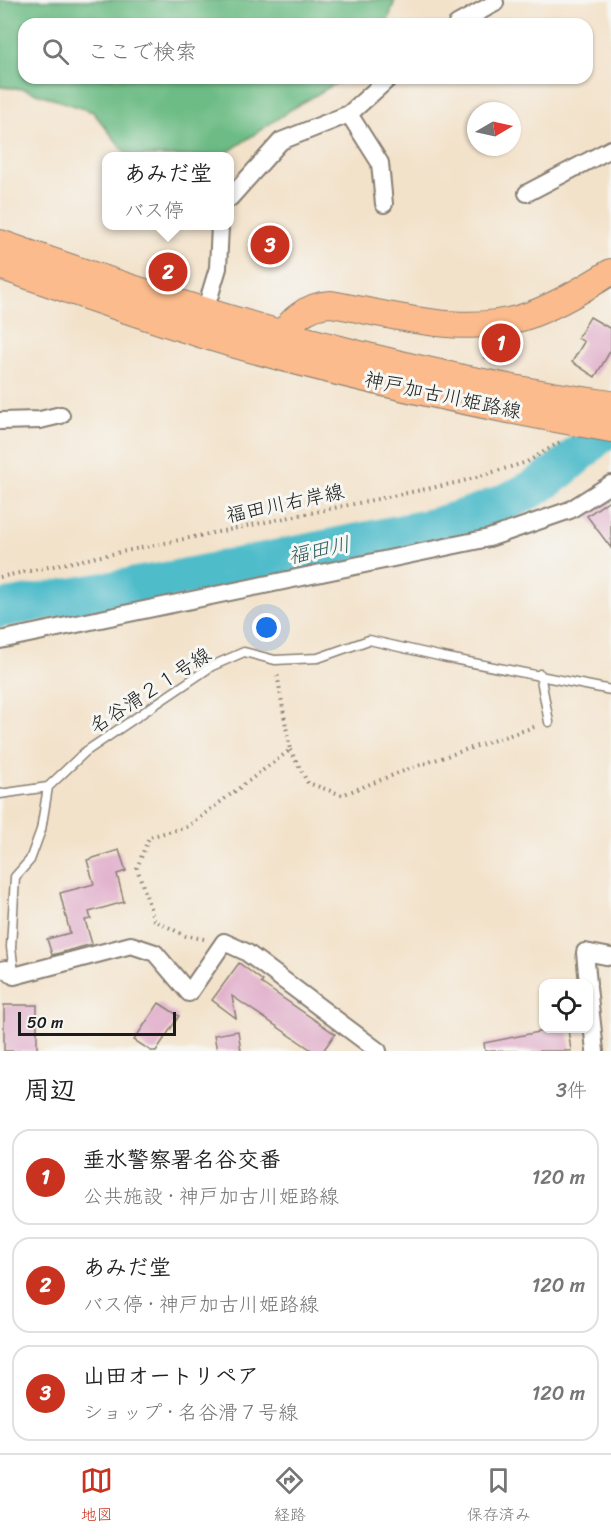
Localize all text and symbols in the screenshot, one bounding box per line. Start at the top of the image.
search box [18,18,593,84]
text: ここで検索 [87,32,197,71]
icon: search [39,35,72,68]
north arrow [467,102,521,156]
popup [102,152,234,230]
text: あみだ堂 [124,154,212,193]
text: バス停 [124,193,184,228]
pin: 3 [250,222,290,268]
pin: 2 [148,250,188,294]
pin: 1 [482,320,520,366]
street label: 神戸加古川姫路線 [361,362,525,429]
street label: 福田川右岸線 [223,474,347,533]
water label: 福田川 [284,525,354,575]
your location [252,613,281,642]
street label: 名谷滑２１号線 [82,638,219,743]
map controls [539,979,593,1033]
button: locate [539,979,593,1033]
text: 50 m [27,1008,63,1037]
scale bar [18,1009,176,1036]
text: 周辺 [24,1067,76,1113]
text: 3件 [556,1073,587,1108]
text: 垂水警察署名谷交番 [83,1140,281,1179]
text: 1 [41,1160,50,1195]
text: 120 m [532,1160,585,1195]
text: 公共施設 · 神戸加古川姫路線 [83,1179,339,1214]
text: あみだ堂 [83,1248,171,1287]
text: 2 [40,1268,51,1303]
text: 120 m [532,1268,585,1303]
text: バス停 · 神戸加古川姫路線 [83,1287,319,1322]
text: 山田オートリペア [83,1356,259,1395]
text: 3 [40,1376,51,1411]
text: 120 m [532,1376,585,1411]
text: ショップ · 名谷滑７号線 [83,1395,298,1430]
tab: 地図 [80,1464,113,1529]
tab: 経路 [273,1464,306,1529]
tab: 保存済み [467,1464,531,1529]

